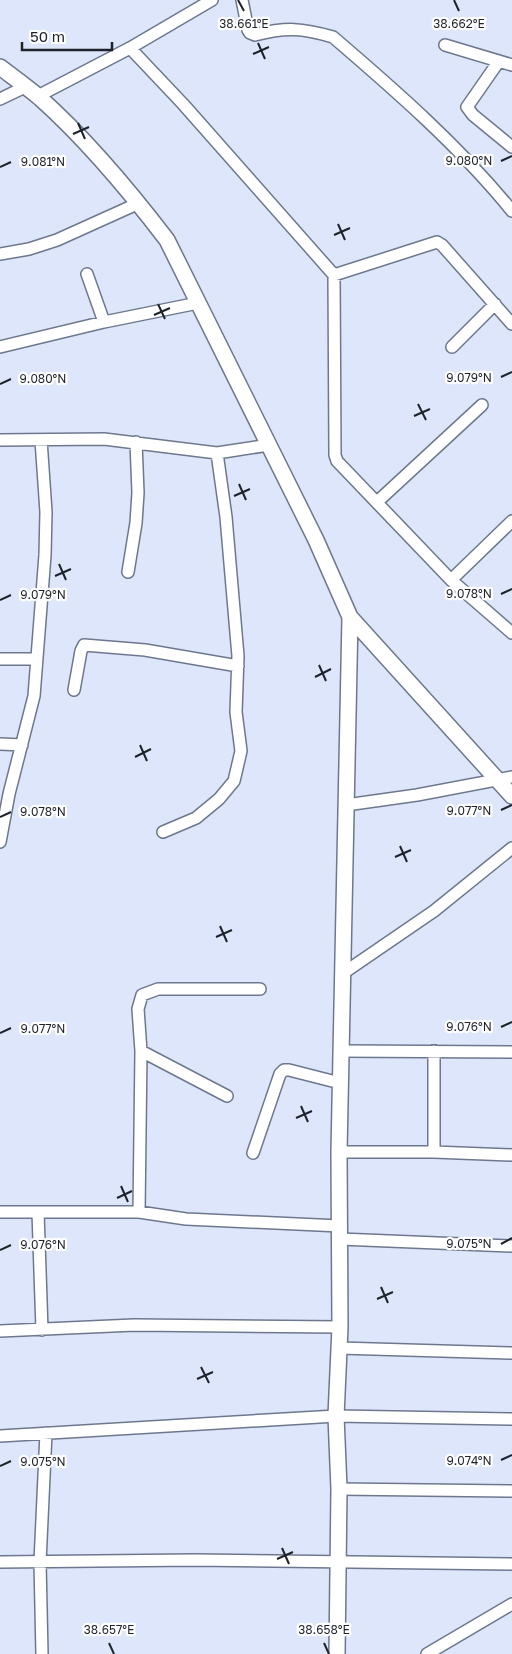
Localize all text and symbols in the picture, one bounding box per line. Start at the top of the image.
text: 38.661°E [219,16,269,31]
text: 38.662°E [433,16,485,31]
scale bar [22,20,112,52]
text: 50 m [30,27,65,45]
text: 9.080°N [446,153,492,168]
text: 9.081°N [21,154,65,169]
text: 9.079°N [446,370,492,385]
text: 9.080°N [20,371,66,386]
text: 9.078°N [446,586,492,601]
text: 9.079°N [20,587,66,602]
text: 9.077°N [447,803,491,818]
text: 9.078°N [20,804,66,819]
text: 9.076°N [446,1019,492,1034]
text: 9.077°N [21,1021,65,1036]
text: 9.075°N [446,1236,492,1251]
text: 9.076°N [20,1237,66,1252]
text: 9.074°N [446,1453,492,1468]
text: 9.075°N [20,1454,66,1469]
text: 38.657°E [84,1622,134,1637]
text: 38.658°E [298,1622,350,1637]

